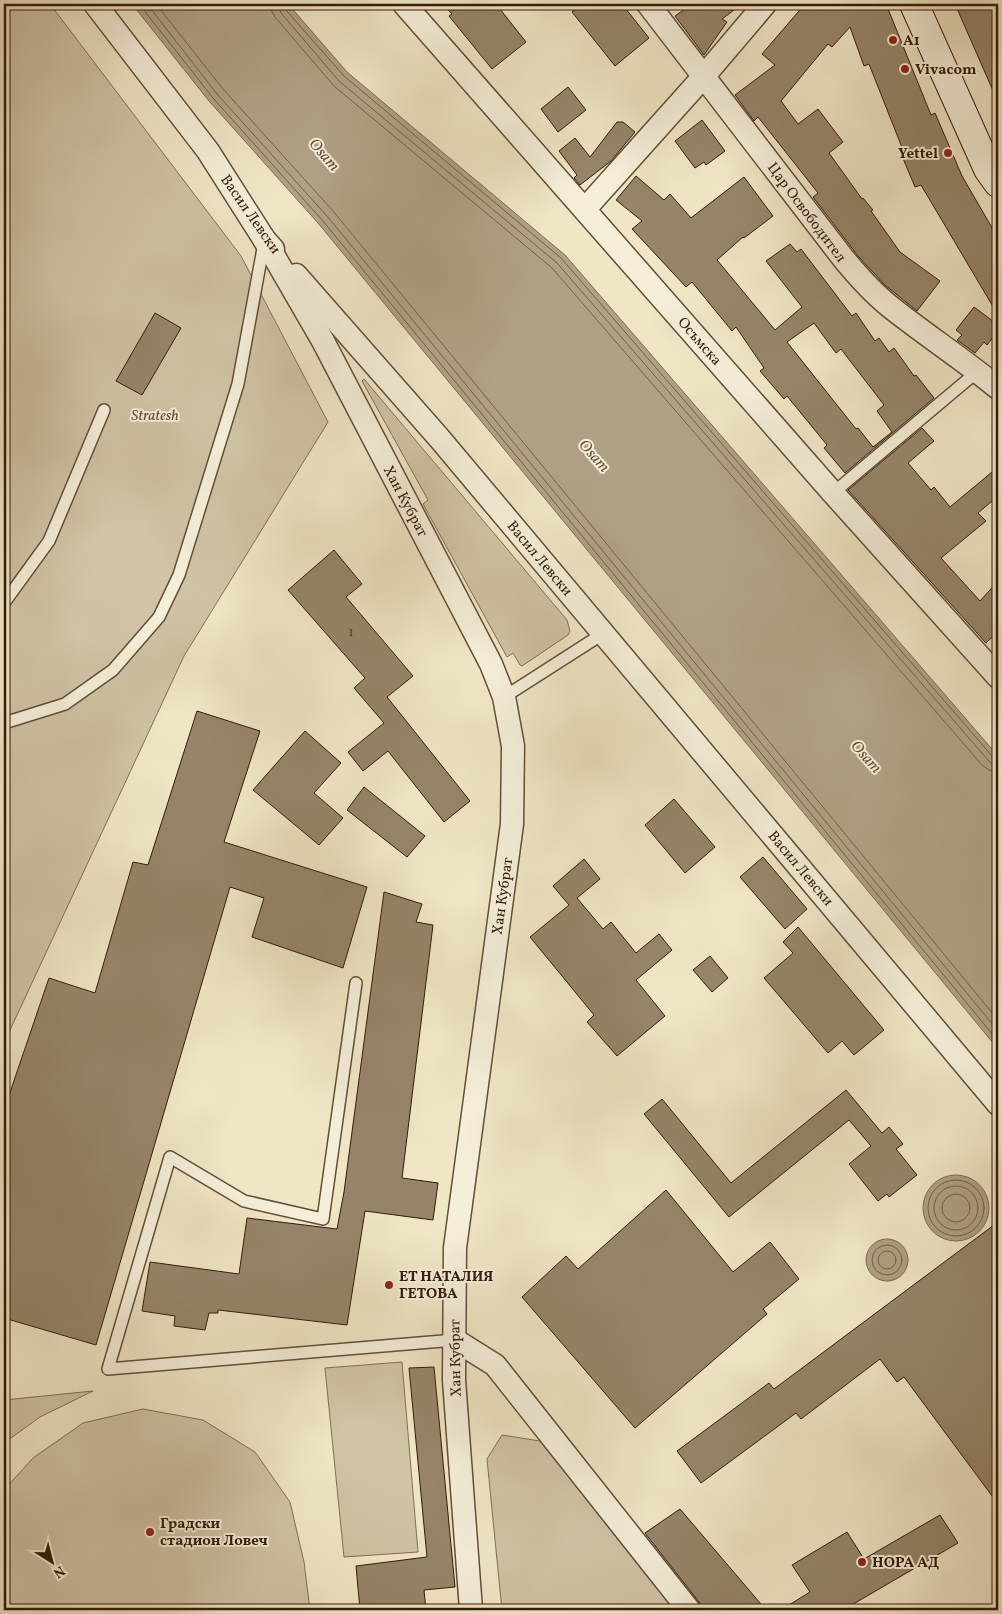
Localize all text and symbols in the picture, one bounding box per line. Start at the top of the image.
place label: A1 [903,31,920,52]
marker: A1 [887,34,899,46]
place label: Vivacom [915,60,977,81]
marker: Vivacom [899,63,911,75]
water label: Osam [303,134,344,177]
place label: Yettel [898,144,938,165]
marker: Yettel [942,147,954,159]
street label: Цар Освободител [761,159,850,267]
street label: Васил Левски [215,171,285,259]
street label: Осъмска [672,313,726,371]
park label: Stratesh [131,406,179,427]
water label: Osam [573,435,614,478]
street label: Хан Кубрат [377,462,432,541]
street label: Васил Левски [501,517,577,601]
house number: 1 [349,625,353,641]
water label: Osam [845,736,886,779]
street label: Васил Левски [762,827,838,911]
street label: Хан Кубрат [488,856,519,936]
place label: ЕТ НАТАЛИЯ ГЕТОВА [399,1267,494,1305]
marker: ЕТ НАТАЛИЯ ГЕТОВА [383,1279,395,1291]
street label: Хан Кубрат [445,1319,468,1397]
place label: Градски стадион Ловеч [160,1514,268,1552]
marker: Градски стадион Ловеч [144,1526,156,1538]
north arrow [28,1536,78,1586]
place label: НОРА АД [872,1553,939,1574]
marker: НОРА АД [856,1556,868,1568]
text: N [49,1561,68,1582]

